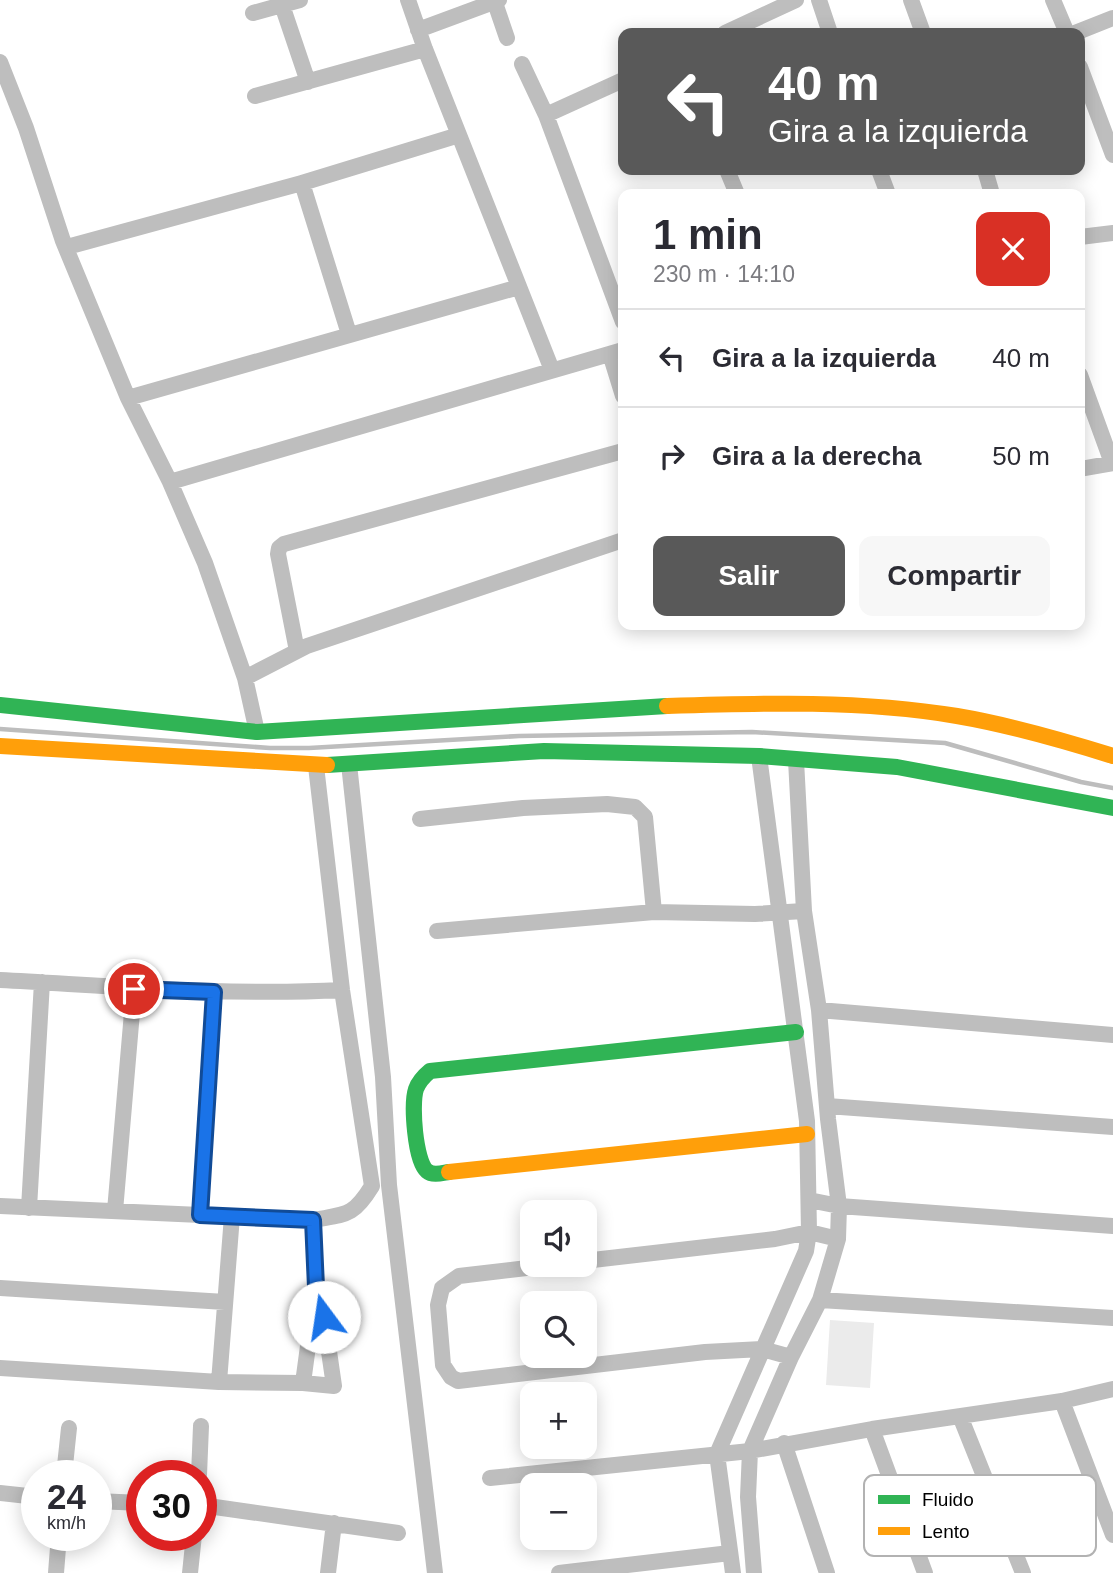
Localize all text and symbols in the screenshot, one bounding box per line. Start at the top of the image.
icon: left [653,56,744,147]
text: 40 m [768,56,880,110]
text: Gira a la izquierda [768,113,1028,149]
text: 1 min [653,211,763,258]
button: close [976,212,1050,286]
text: 230 m · 14:10 [653,261,795,287]
icon: left [653,339,691,377]
text: Gira a la izquierda [712,343,936,373]
text: 40 m [992,343,1050,373]
icon: right [653,437,691,475]
text: Gira a la derecha [712,441,922,471]
text: 50 m [992,441,1050,471]
button: Salir [653,536,845,616]
button: Compartir [859,536,1050,616]
pin [104,959,164,1019]
icon: arrive [115,970,153,1008]
map controls [520,1200,597,1550]
button: sound [520,1200,597,1277]
position arrow [287,1280,361,1354]
button: search [520,1291,597,1368]
button: + [520,1382,597,1459]
speed limit sign: 30 [126,1460,217,1551]
button: − [520,1473,597,1550]
legend [864,1475,1096,1556]
text: 24 [47,1477,86,1516]
text: Fluido [922,1489,974,1510]
text: km/h [47,1513,86,1533]
text: Lento [922,1521,970,1542]

